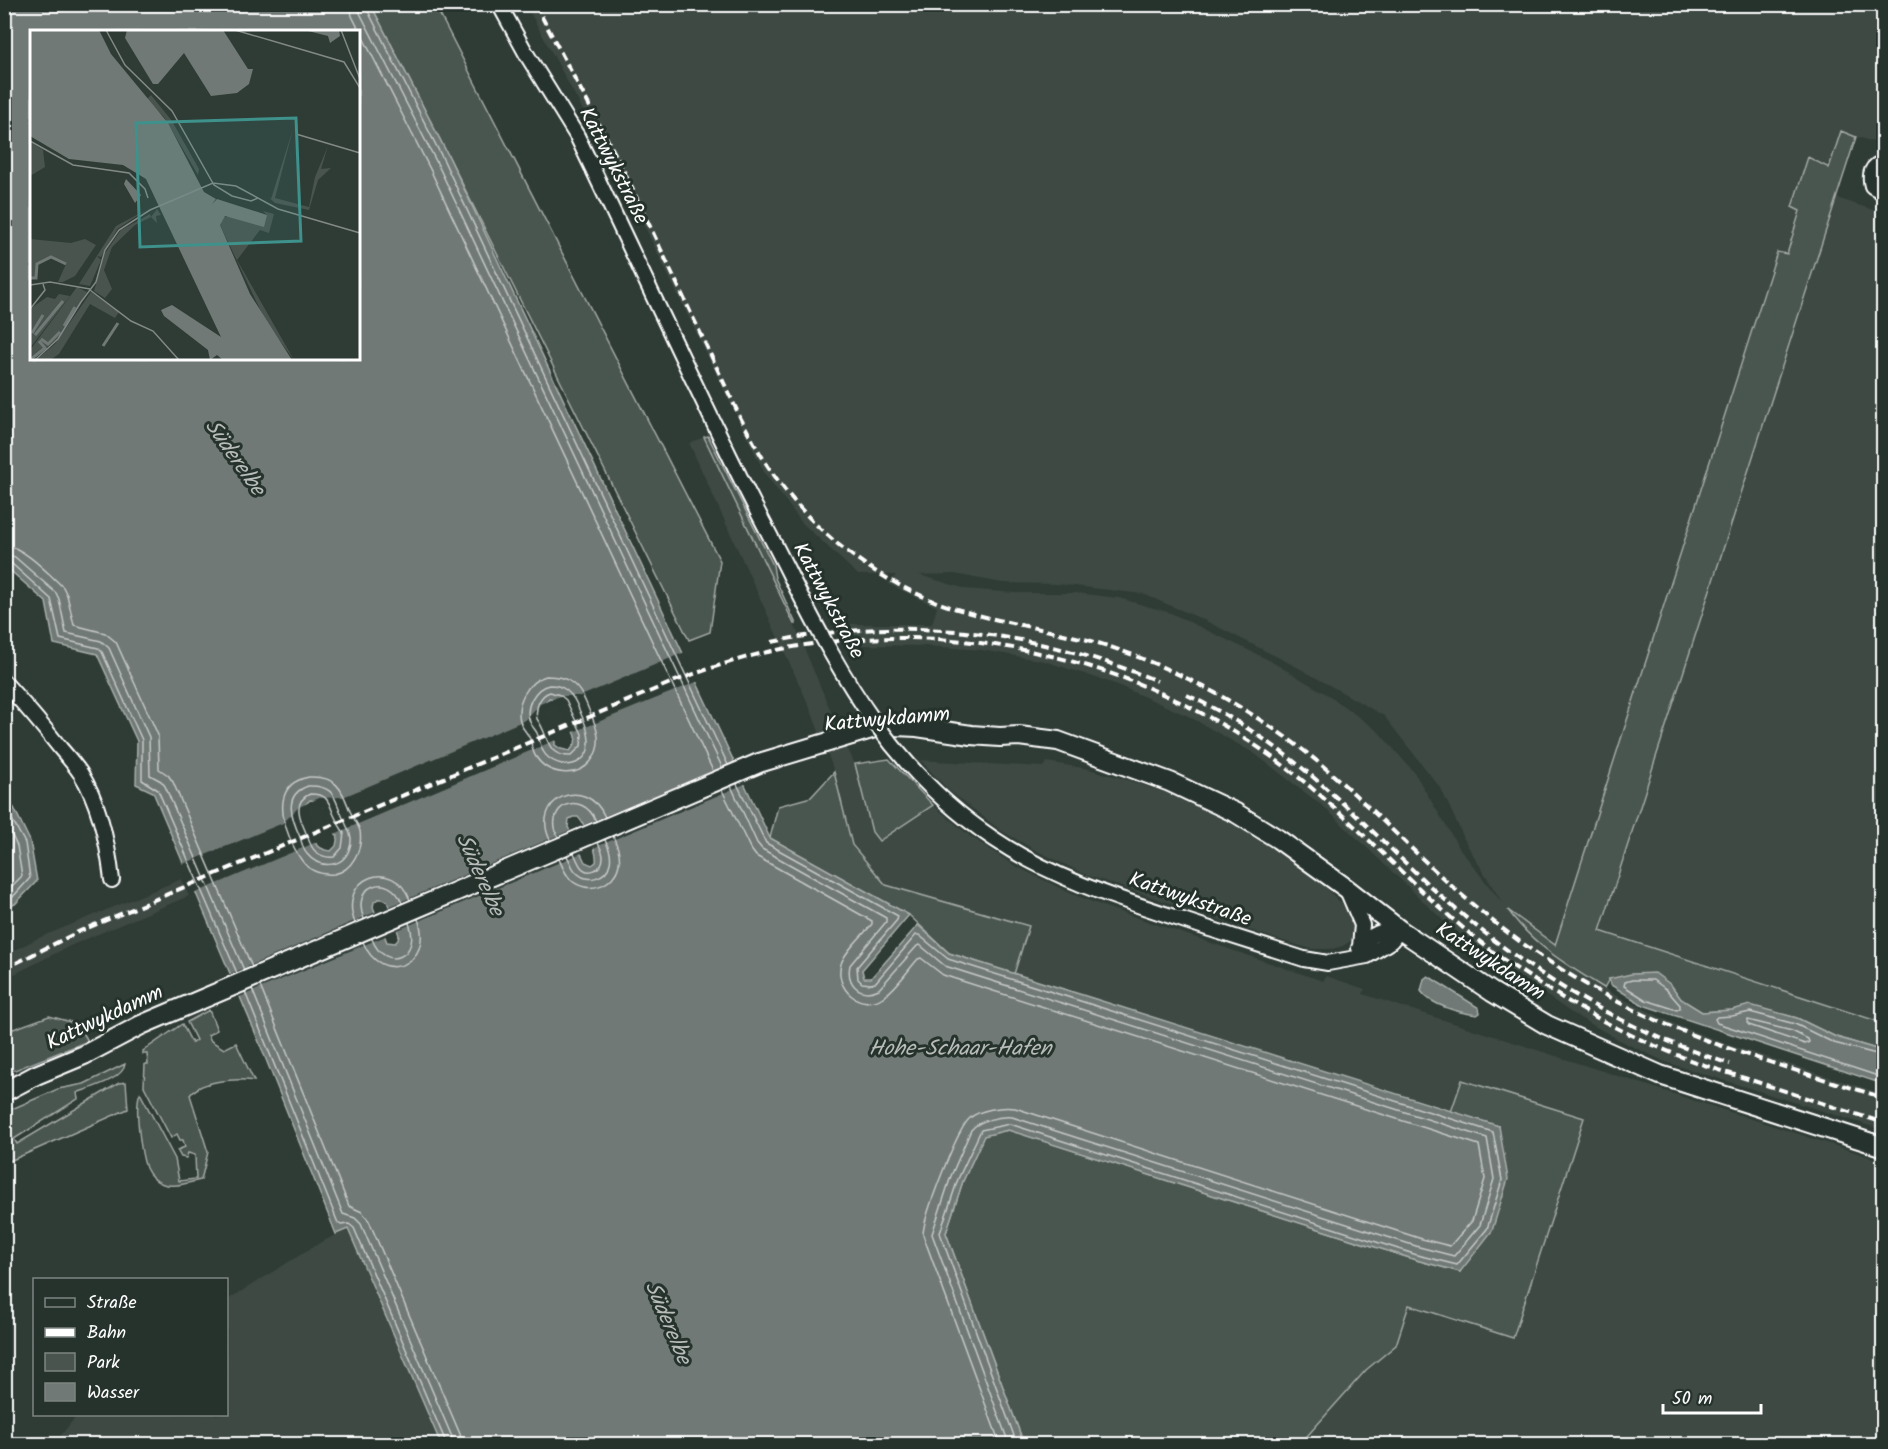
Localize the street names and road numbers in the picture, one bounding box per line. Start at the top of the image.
street label: Kattwykstraße [569,102,657,231]
street label: Kattwykstraße [783,537,873,666]
street label: Kattwykdamm [823,698,951,742]
street label: Kattwykstraße [1124,864,1256,937]
street label: Kattwykdamm [1428,914,1552,1010]
street label: Kattwykdamm [41,976,169,1060]

